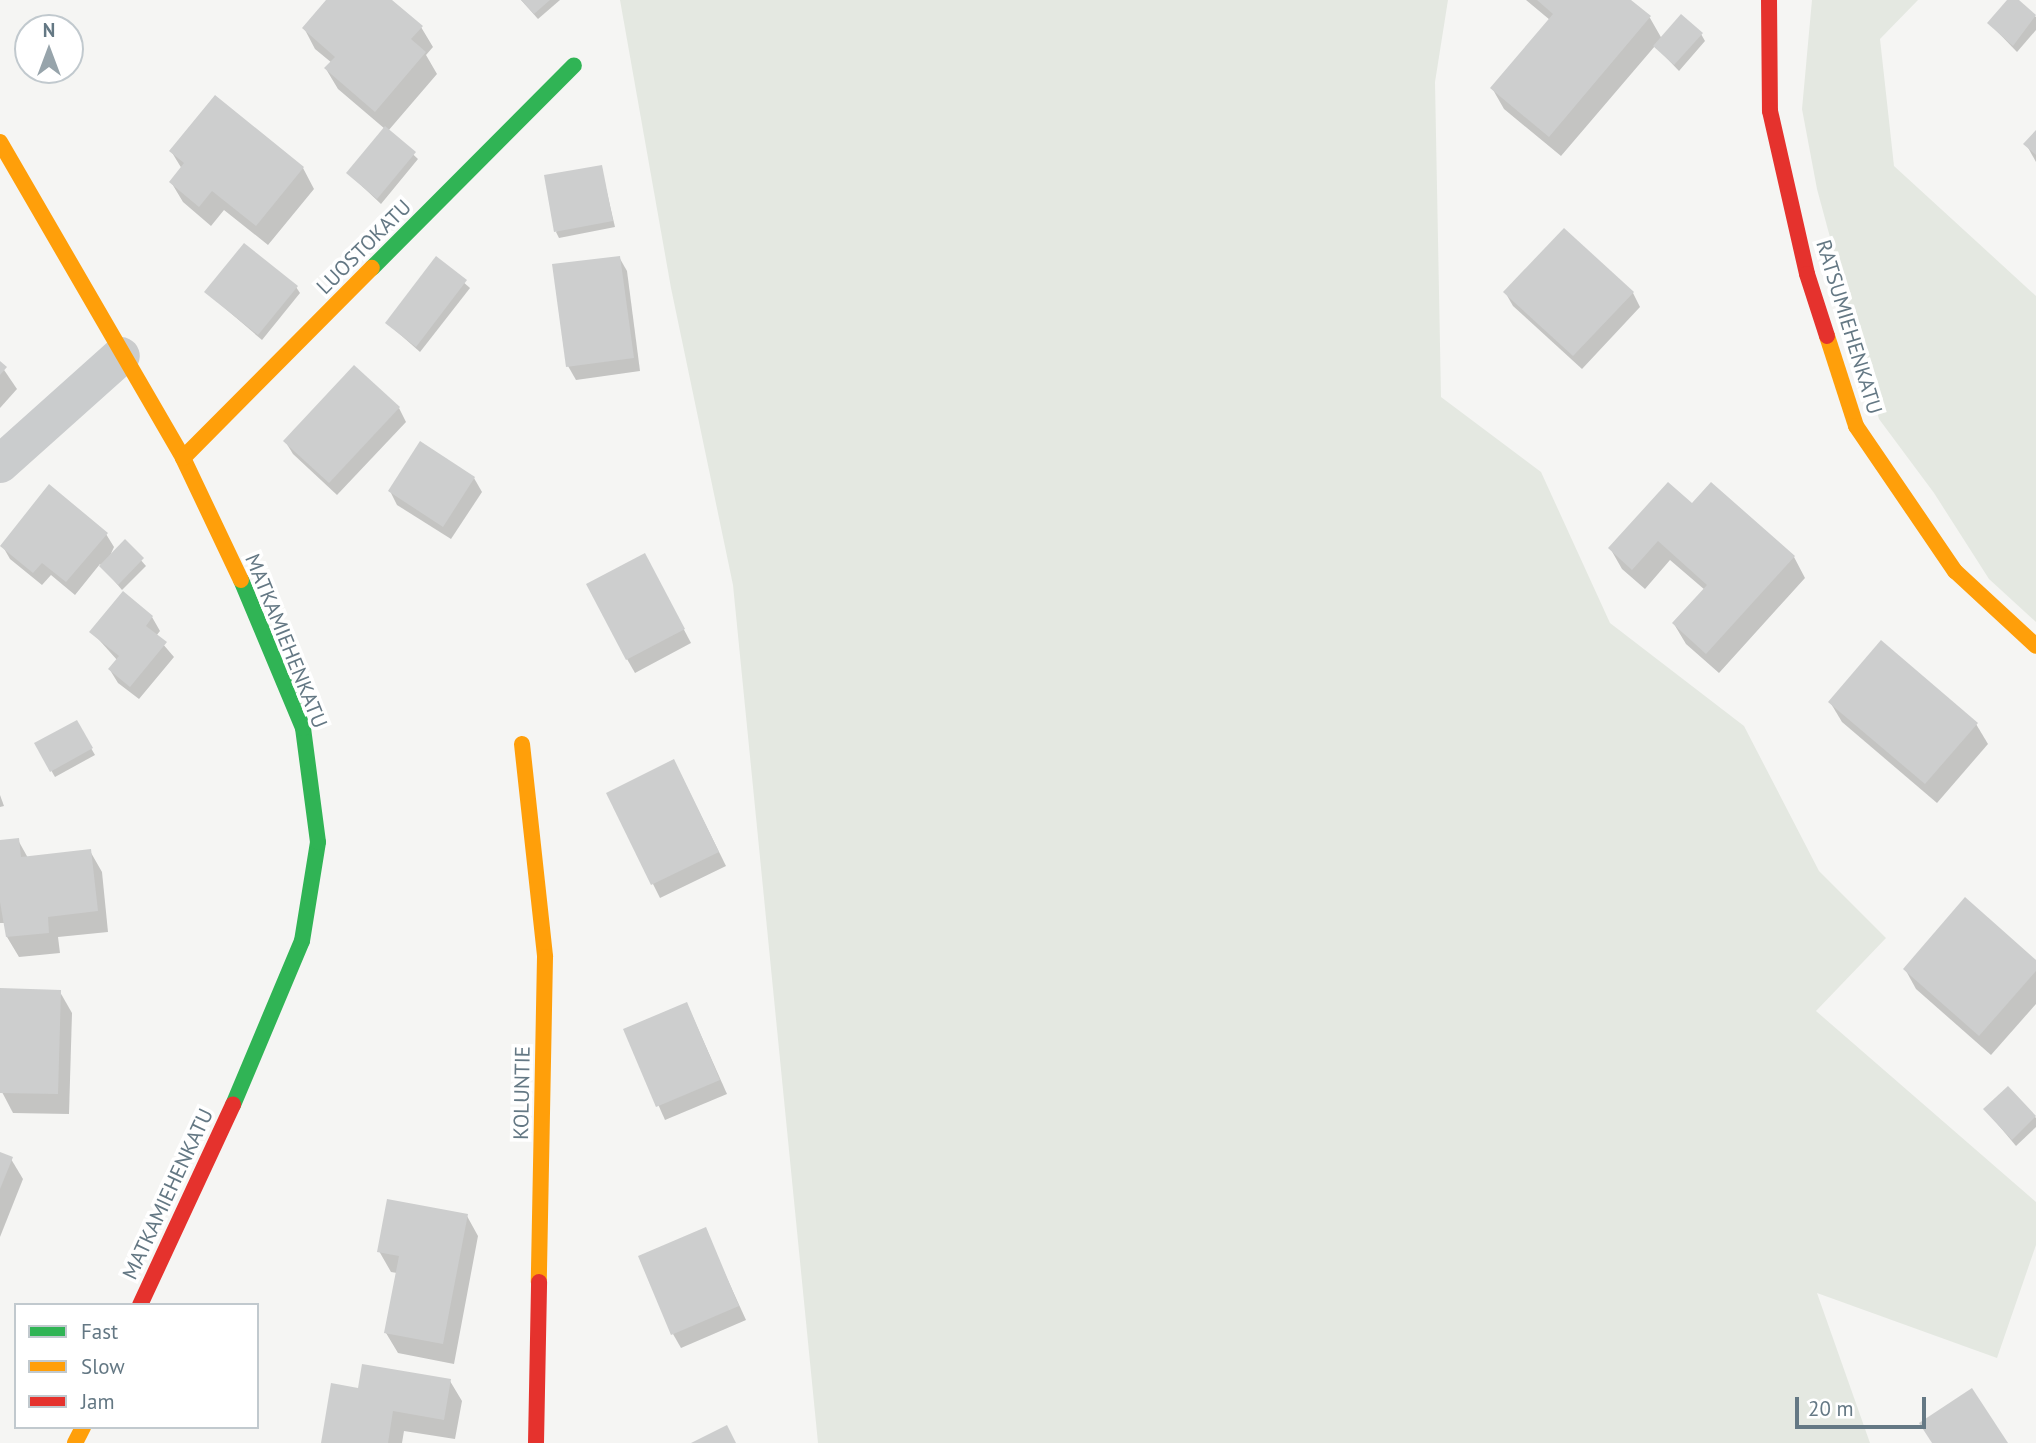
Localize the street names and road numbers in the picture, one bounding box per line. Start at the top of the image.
street label: LUOSTOKATU [311,194,417,300]
street label: RATSUMIEHENKATU [1810,237,1888,417]
street label: MATKAMIEHENKATU [240,550,332,732]
street label: KOLUNTIE [509,1046,535,1140]
street label: MATKAMIEHENKATU [117,1105,219,1283]

